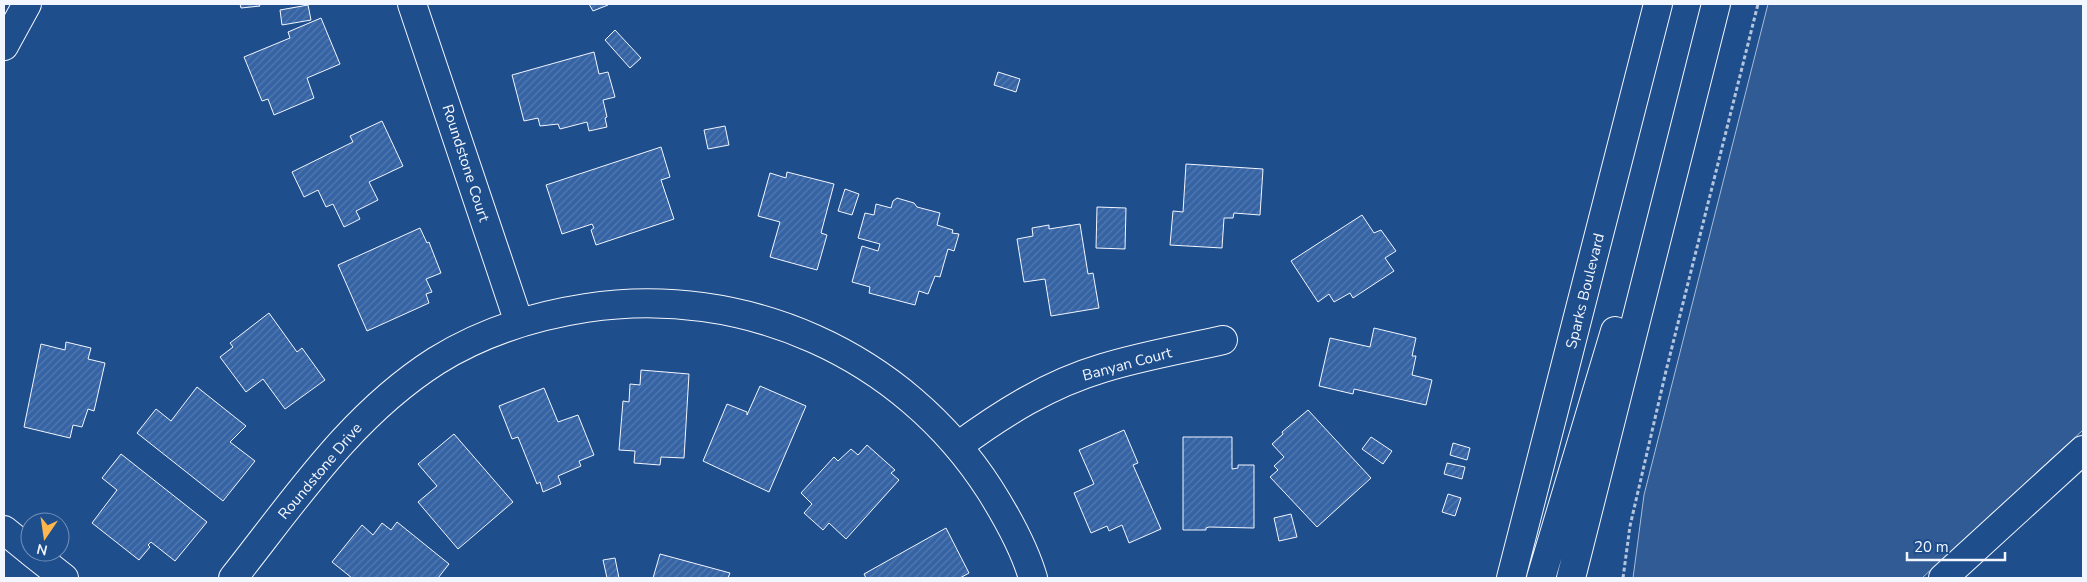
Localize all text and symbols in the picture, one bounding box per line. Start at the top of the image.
street label: Roundstone Court [438,102,495,225]
street label: Sparks Boulevard [1561,231,1609,351]
street label: Banyan Court [1080,342,1175,386]
street label: Roundstone Drive [274,418,366,524]
north arrow [20,512,70,562]
scale bar [1907,530,2004,562]
text: 20 m [1914,537,1949,557]
text: N [35,539,49,560]

